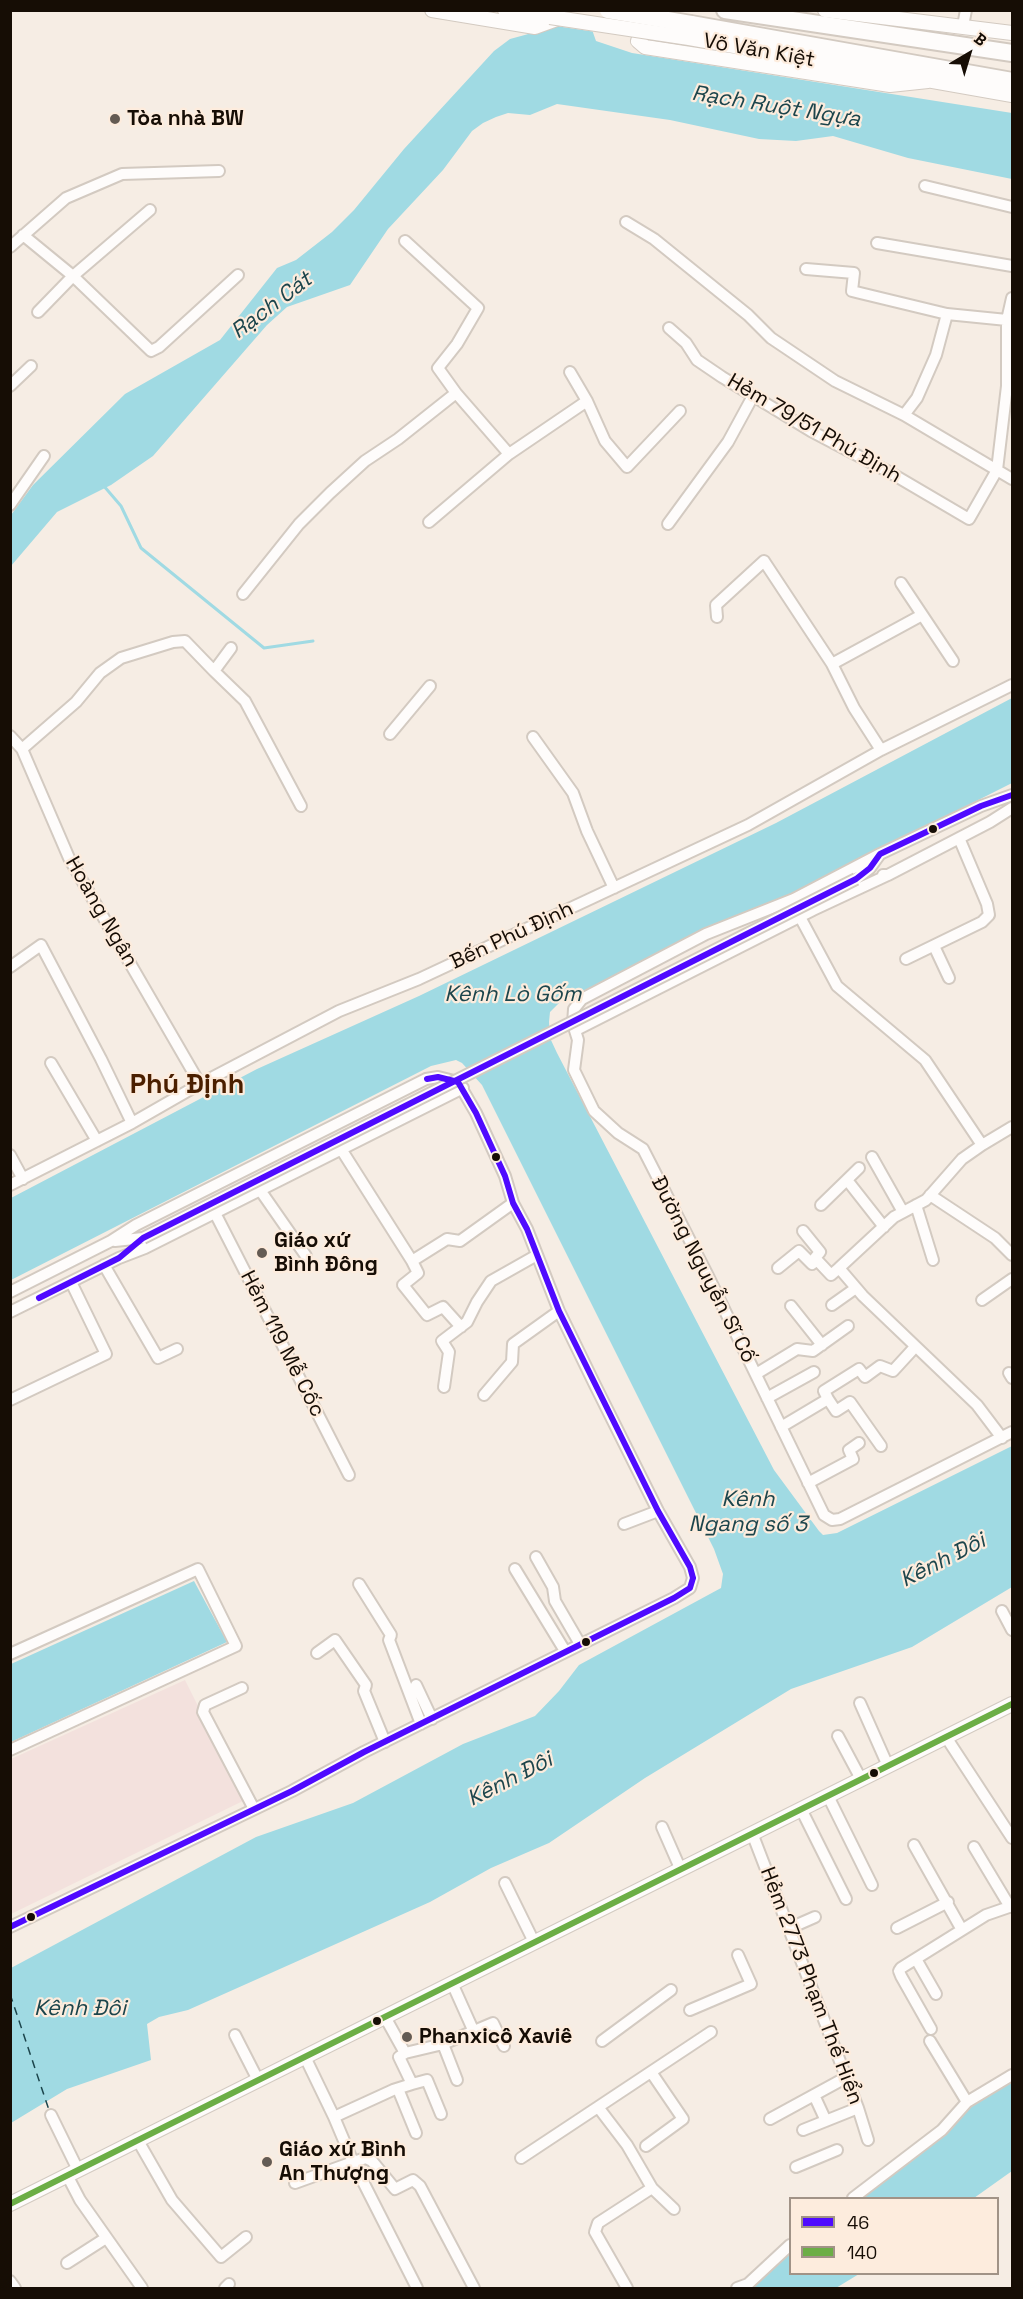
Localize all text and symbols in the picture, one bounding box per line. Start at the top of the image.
north arrow [939,24,999,84]
text: B [970,28,991,51]
street label: Võ Văn Kiệt [701,29,817,73]
water label: Rạch Ruột Ngựa [690,81,862,133]
place label: Tòa nhà BW [127,106,244,132]
marker: Tòa nhà BW [108,112,122,126]
water label: Rạch Cát [226,267,318,345]
street label: Hẻm 79/51 Phú Định [722,369,906,489]
unlabelled marker [927,823,939,835]
street label: Hoàng Ngân [59,852,143,972]
street label: Bến Phú Định [446,896,578,976]
water label: Kênh Lò Gốm [445,982,581,1008]
district label: Phú Định [130,1070,244,1102]
unlabelled marker [490,1151,502,1163]
street label: Đường Nguyễn Sĩ Cố [645,1173,761,1367]
place label: Giáo xứ Bình Đông [274,1228,378,1278]
marker: Giáo xứ Bình Đông [255,1246,269,1260]
street label: Hẻm 119 Mễ Cốc [234,1267,330,1421]
water label: Kênh Ngang số 3 [689,1487,807,1538]
water label: Kênh Đôi [896,1528,990,1594]
unlabelled marker [580,1636,592,1648]
water label: Kênh Đôi [463,1747,557,1813]
unlabelled marker [868,1767,880,1779]
street label: Hẻm 2773 Phạm Thế Hiển [754,1864,868,2108]
unlabelled marker [25,1911,37,1923]
water label: Kênh Đôi [34,1996,126,2022]
unlabelled marker [371,2015,383,2027]
place label: Phanxicô Xaviê [419,2024,572,2050]
marker: Phanxicô Xaviê [400,2030,414,2044]
place label: Giáo xứ Bình An Thượng [279,2137,406,2187]
marker: Giáo xứ Bình An Thượng [260,2155,274,2169]
legend [789,2197,999,2275]
text: 46 [847,2211,869,2234]
text: 140 [847,2241,877,2264]

